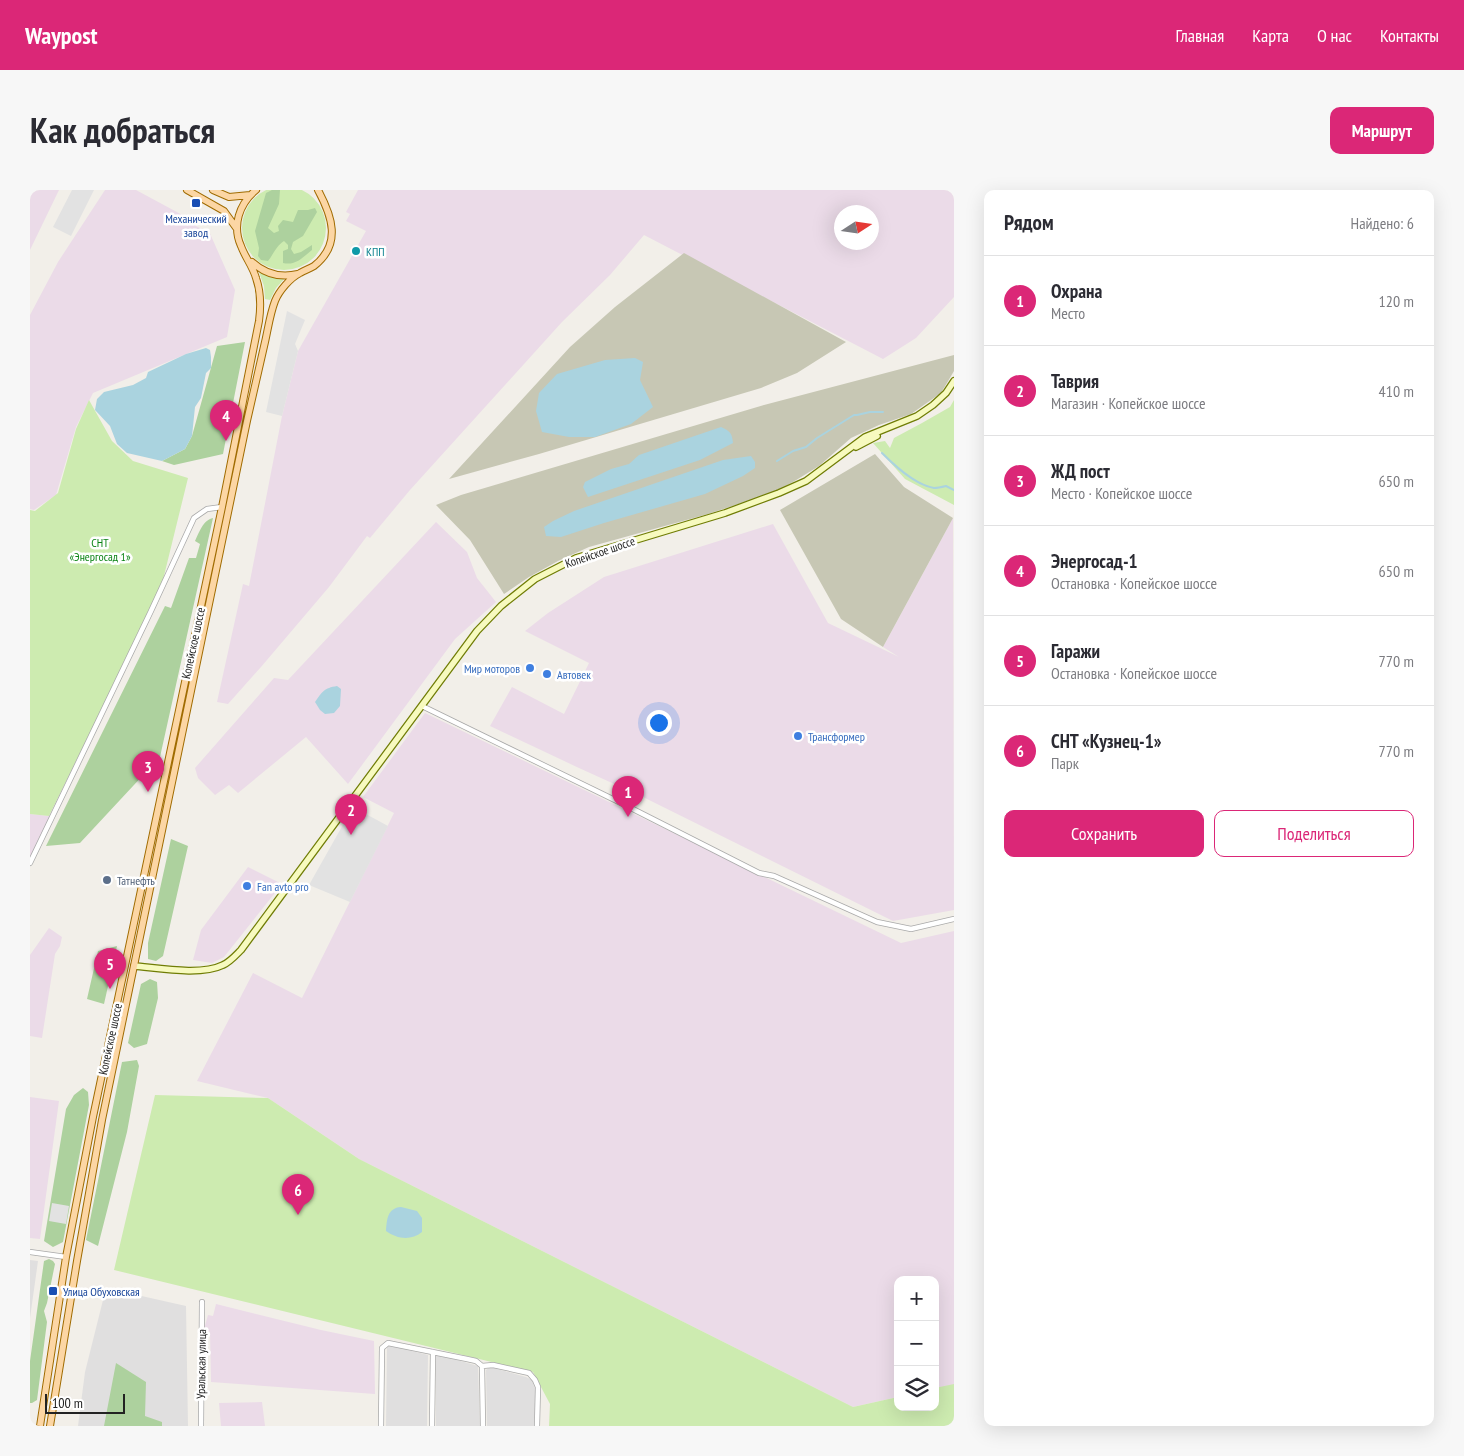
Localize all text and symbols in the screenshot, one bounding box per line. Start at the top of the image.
text: Waypost [25,20,98,51]
text: Главная [1176,24,1224,47]
text: Карта [1252,24,1289,47]
text: О нас [1317,24,1352,47]
text: Контакты [1380,24,1439,47]
text: Как добраться [30,107,215,153]
button: Маршрут [1330,107,1434,154]
marker: Механический завод [190,197,202,209]
north arrow [834,205,879,250]
text: Рядом [1004,209,1054,236]
place label: Механический завод [165,211,227,240]
text: Найдено: 6 [1351,213,1414,233]
place label: КПП [366,244,385,259]
marker: КПП [350,245,362,257]
text: Охрана [1051,279,1102,303]
text: 1 [1016,291,1024,311]
text: 120 m [1379,291,1414,311]
text: Место [1051,303,1085,323]
text: Таврия [1051,369,1099,393]
text: 2 [1016,381,1024,401]
text: 410 m [1379,381,1414,401]
text: Магазин · Копейское шоссе [1051,393,1206,413]
pin: 4 [210,400,242,441]
text: ЖД пост [1051,459,1110,483]
text: 3 [1016,471,1024,491]
text: 650 m [1379,471,1414,491]
text: Место · Копейское шоссе [1051,483,1192,503]
street label: Копейское шоссе [563,533,637,571]
park label: СНТ «Энергосад 1» [69,535,131,564]
text: Энергосад-1 [1051,549,1138,573]
text: 4 [1016,561,1024,581]
text: 650 m [1379,561,1414,581]
text: Остановка · Копейское шоссе [1051,573,1217,593]
street label: Копейское шоссе [178,606,208,680]
text: Гаражи [1051,639,1100,663]
text: 5 [1016,651,1024,671]
text: 770 m [1379,651,1414,671]
place label: Мир моторов [464,661,520,676]
marker: Мир моторов [524,662,536,674]
text: Остановка · Копейское шоссе [1051,663,1217,683]
place label: Автовек [557,667,591,682]
marker: Автовек [541,668,553,680]
your location [646,710,672,736]
place label: Трансформер [808,729,865,744]
text: СНТ «Кузнец-1» [1051,729,1161,753]
marker: Трансформер [792,730,804,742]
text: 6 [1016,741,1024,761]
text: 770 m [1379,741,1414,761]
pin: 3 [132,751,164,792]
text: Парк [1051,753,1079,773]
pin: 1 [612,776,644,817]
pin: 2 [335,794,367,835]
button: Сохранить [1004,810,1204,857]
button: Поделиться [1214,810,1414,857]
place label: Татнефть [117,873,155,888]
marker: Татнефть [101,874,113,886]
place label: Fan avto pro [257,879,309,894]
marker: Fan avto pro [241,880,253,892]
pin: 5 [94,948,126,989]
street label: Копейское шоссе [95,1002,125,1076]
pin: 6 [282,1174,314,1215]
map controls [894,1276,939,1411]
button: + [894,1276,939,1321]
place label: Улица Обуховская [63,1284,140,1299]
marker: Улица Обуховская [47,1285,59,1297]
button: − [894,1321,939,1366]
street label: Уральская улица [193,1329,209,1399]
button: layers [894,1366,939,1411]
scale bar [45,1391,125,1414]
text: 100 m [52,1394,83,1412]

